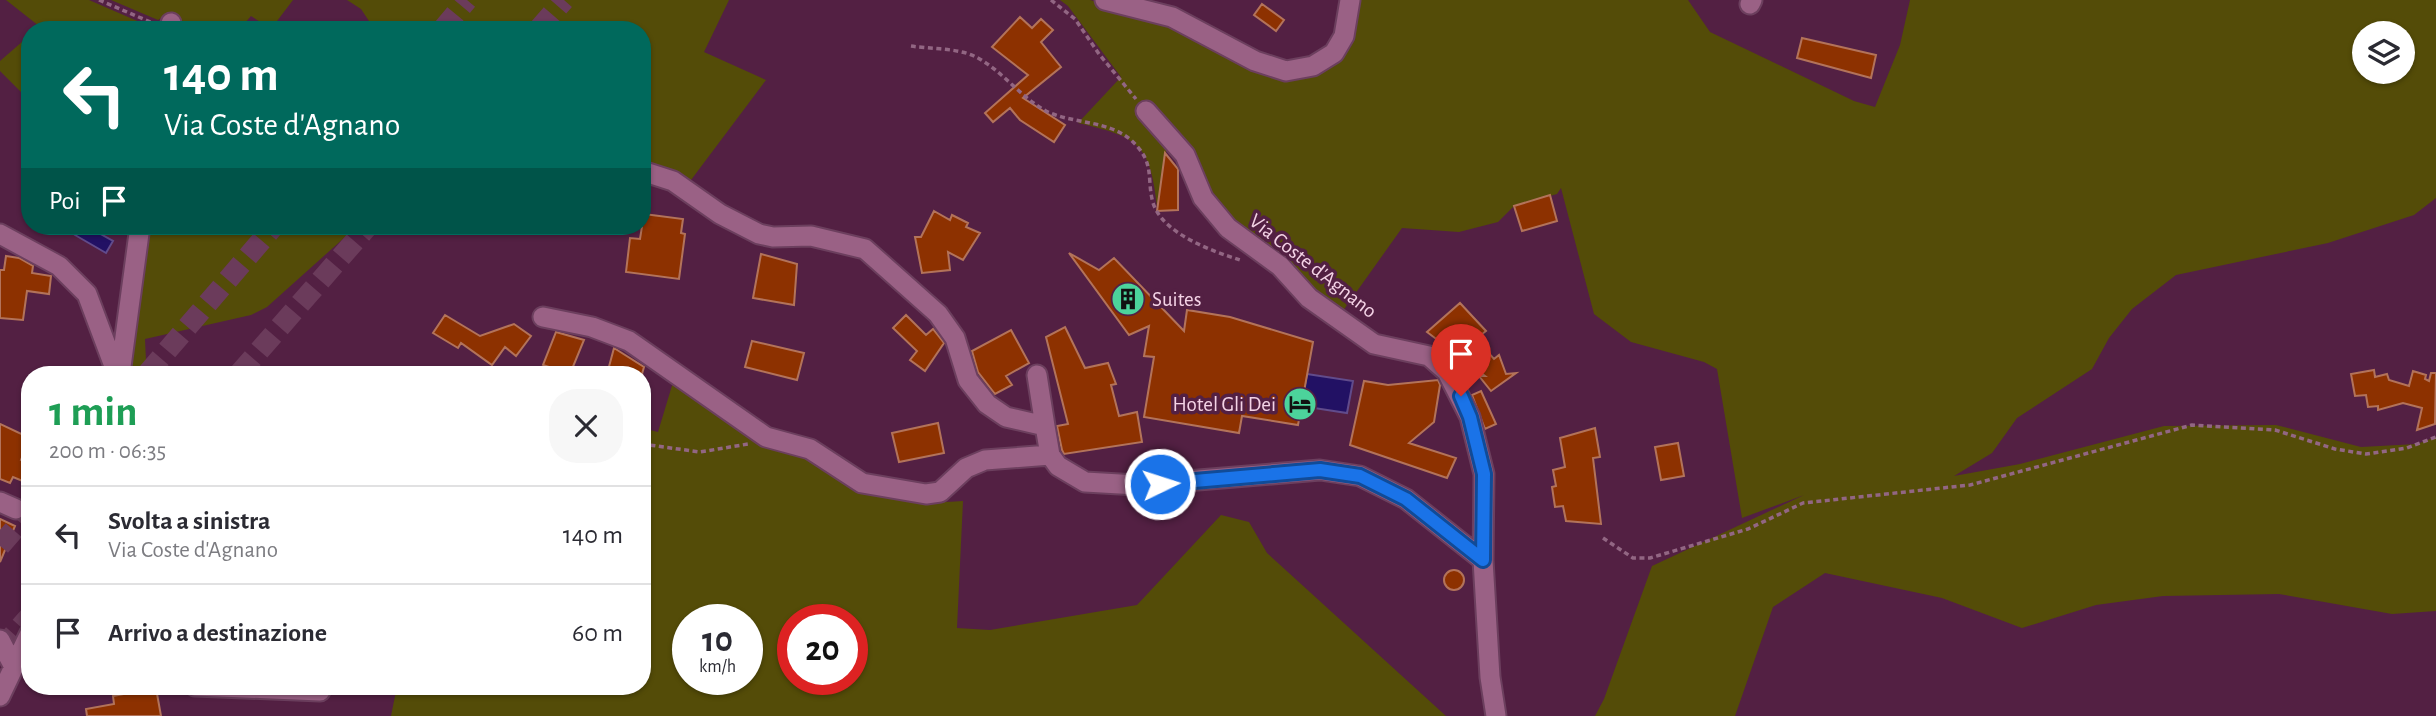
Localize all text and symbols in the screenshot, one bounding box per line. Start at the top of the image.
map controls [2352,21,2415,84]
button: layers [2352,21,2415,84]
icon: left [49,49,140,140]
text: 140 m [164,51,279,100]
text: Via Coste d'Agnano [164,109,400,141]
icon: arrive [95,182,133,220]
text: Poi [49,188,81,214]
street label: Via Coste d'Agnano [1245,210,1381,322]
building icon: Suites [1109,280,1147,318]
place label: Suites [1152,289,1202,310]
pin [1431,324,1491,396]
icon: arrive [1442,335,1480,373]
hotel icon: Hotel Gli Dei [1281,385,1319,423]
button: close [549,389,623,463]
text: 1 min [49,391,138,433]
place label: Hotel Gli Dei [1173,394,1276,415]
text: 200 m · 06:35 [49,440,166,463]
position arrow [1123,447,1197,521]
text: Svolta a sinistra [108,508,270,534]
icon: left [49,516,87,554]
text: 140 m [563,522,623,548]
text: Via Coste d'Agnano [108,539,278,562]
speed limit sign: 20 [777,604,868,695]
icon: arrive [49,614,87,652]
text: Arrivo a destinazione [108,620,327,646]
text: 60 m [572,620,623,646]
text: 10 [702,623,733,658]
text: km/h [699,658,736,676]

